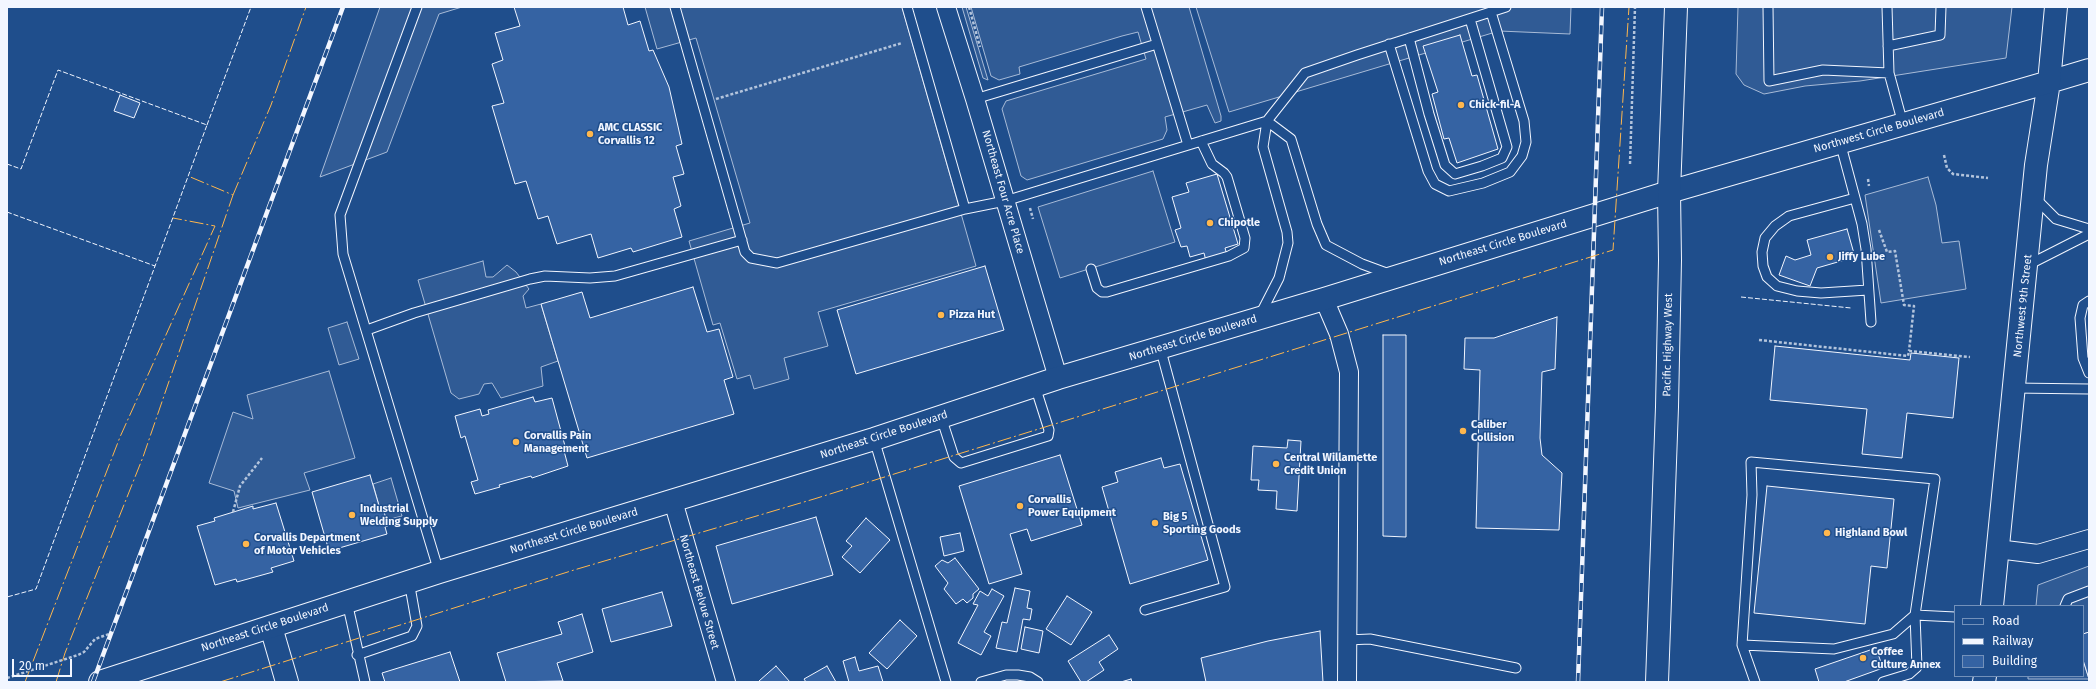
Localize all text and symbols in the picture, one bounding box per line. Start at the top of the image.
place label: Chick-fil-A [1469,98,1521,112]
marker: Chick-fil-A [1456,100,1466,110]
street label: Northwest Circle Boulevard [1812,106,1946,156]
place label: AMC CLASSIC Corvallis 12 [598,121,662,147]
marker: AMC CLASSIC Corvallis 12 [585,129,595,139]
street label: Northeast Four Acre Place [979,129,1027,255]
place label: Chipotle [1218,216,1260,230]
street label: Northeast Circle Boulevard [1437,217,1569,269]
marker: Chipotle [1205,218,1215,228]
place label: Jiffy Lube [1838,250,1885,264]
marker: Jiffy Lube [1825,252,1835,262]
street label: Northwest 9th Street [2011,254,2035,358]
street label: Pacific Highway West [1660,293,1676,397]
place label: Pizza Hut [949,308,995,322]
marker: Pizza Hut [936,310,946,320]
street label: Northeast Circle Boulevard [1127,312,1259,364]
street label: Northeast Circle Boulevard [819,408,949,462]
place label: Caliber Collision [1471,418,1514,444]
marker: Caliber Collision [1458,426,1468,436]
place label: Corvallis Pain Management [524,429,591,455]
marker: Corvallis Pain Management [511,437,521,447]
place label: Central Willamette Credit Union [1284,451,1377,477]
marker: Central Willamette Credit Union [1271,459,1281,469]
place label: Corvallis Power Equipment [1028,493,1116,519]
marker: Corvallis Power Equipment [1015,501,1025,511]
place label: Industrial Welding Supply [360,502,438,528]
street label: Northeast Circle Boulevard [508,505,640,557]
marker: Industrial Welding Supply [347,510,357,520]
place label: Big 5 Sporting Goods [1163,510,1241,536]
marker: Big 5 Sporting Goods [1150,518,1160,528]
place label: Highland Bowl [1835,526,1907,540]
marker: Highland Bowl [1822,528,1832,538]
place label: Corvallis Department of Motor Vehicles [254,531,360,557]
street label: Northeast Belvue Street [676,533,722,651]
marker: Corvallis Department of Motor Vehicles [241,539,251,549]
street label: Northeast Circle Boulevard [200,601,330,655]
legend [1954,605,2084,677]
text: Road [1992,614,2020,628]
text: Railway [1992,634,2033,648]
place label: Coffee Culture Annex [1871,645,1941,671]
scale bar [14,651,74,677]
marker: Coffee Culture Annex [1858,653,1868,663]
text: Building [1992,654,2037,668]
text: 20 m [19,659,45,673]

